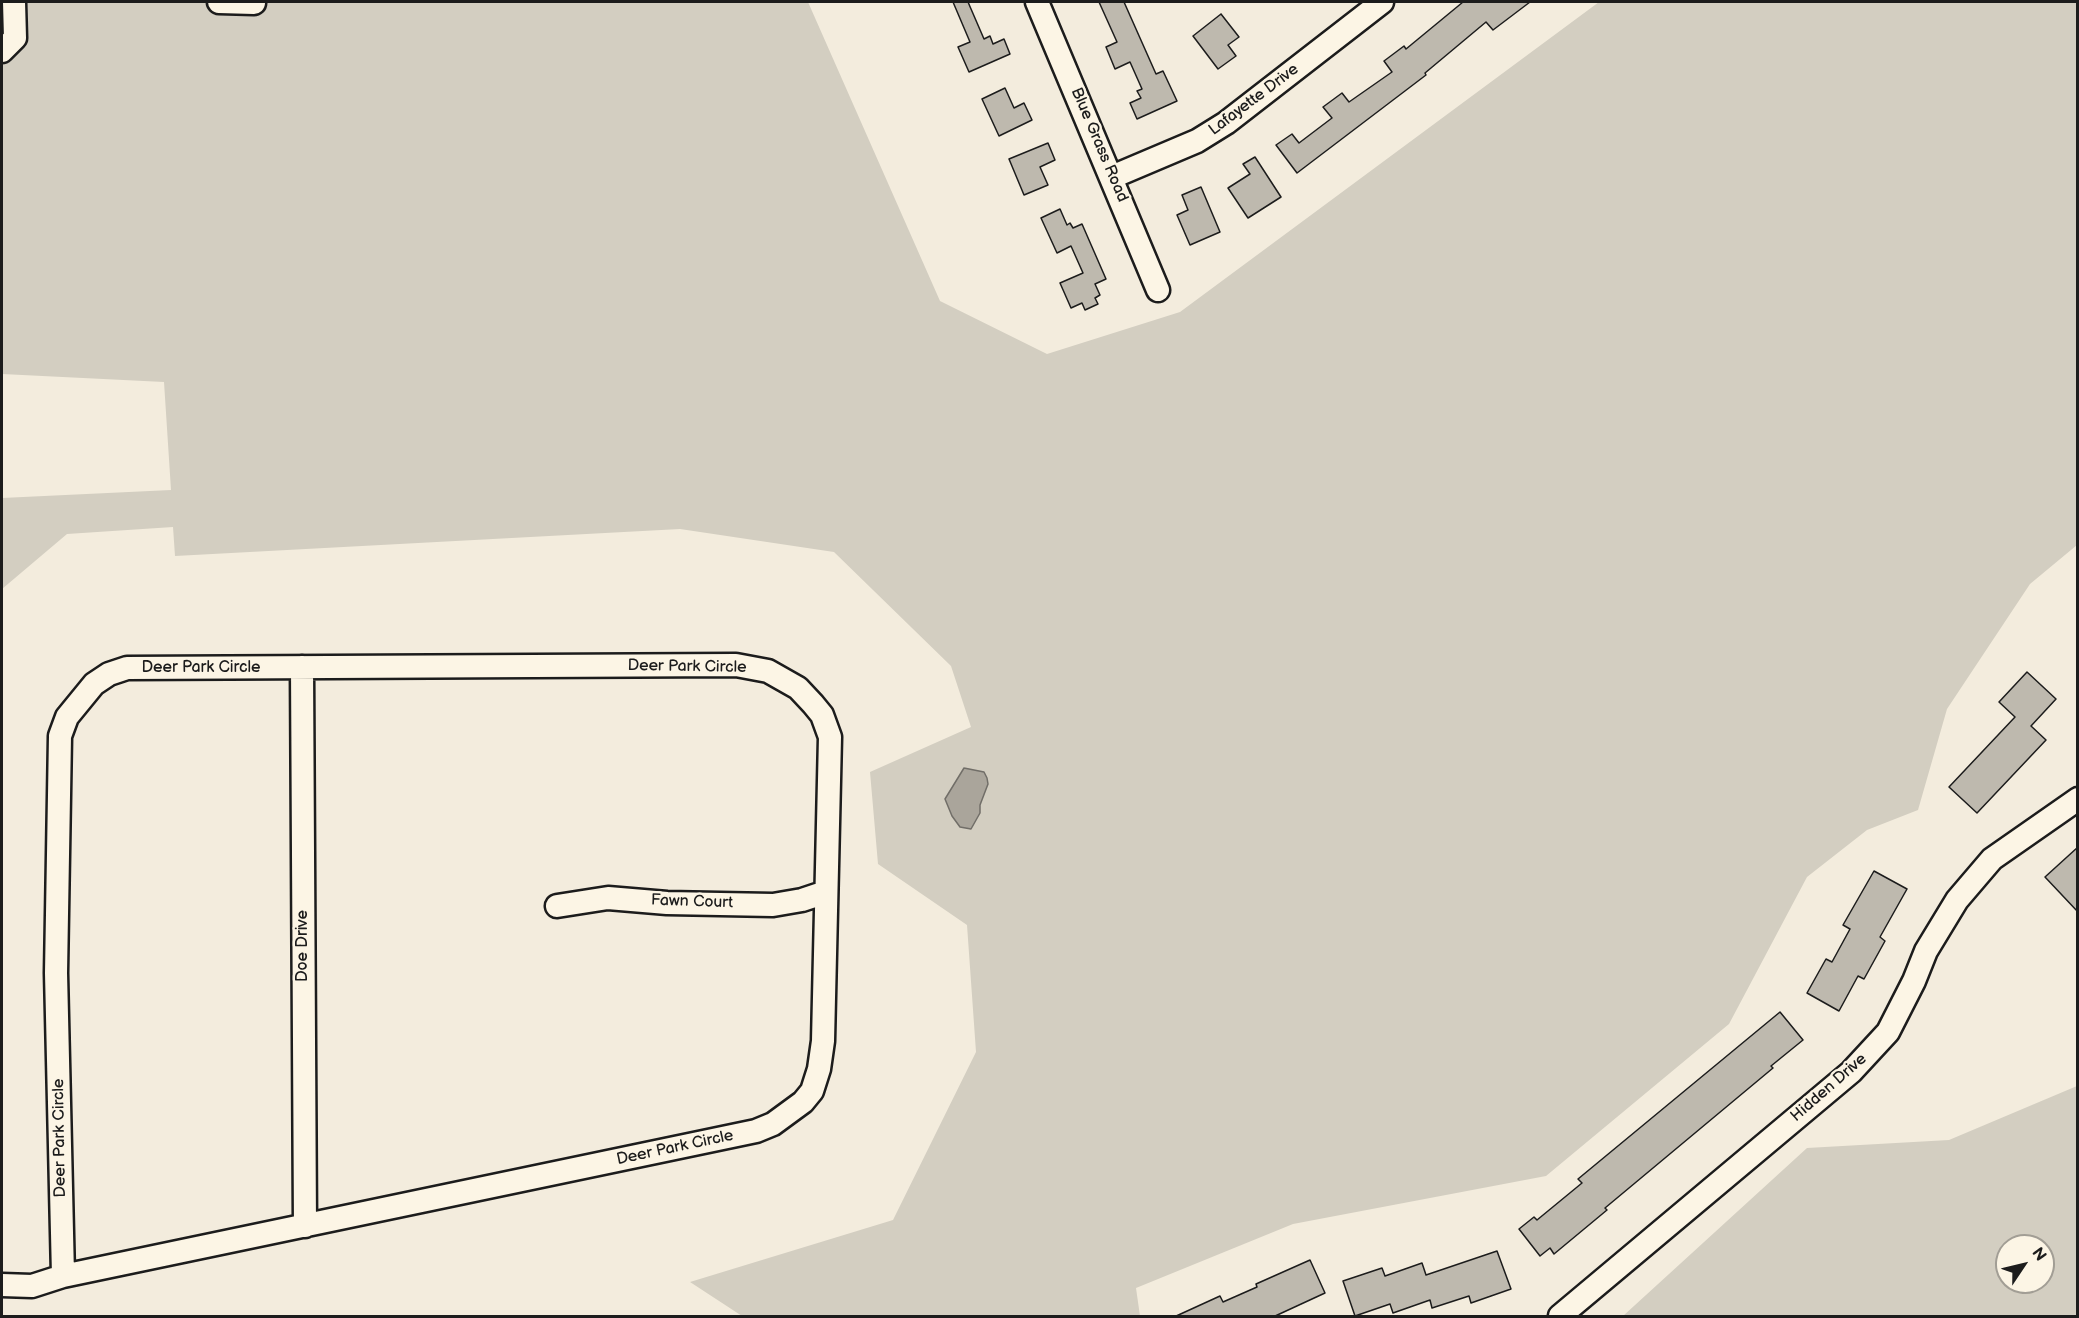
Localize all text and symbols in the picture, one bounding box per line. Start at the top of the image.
street label: Lafayette Drive [1205,60,1303,140]
street label: Blue Grass Road [1066,85,1132,205]
street label: Deer Park Circle [627,656,747,678]
street label: Deer Park Circle [142,658,260,678]
street label: Fawn Court [651,891,733,913]
street label: Doe Drive [293,910,313,982]
street label: Hidden Drive [1787,1050,1871,1126]
street label: Deer Park Circle [49,1078,71,1198]
street label: Deer Park Circle [615,1126,735,1170]
north arrow [1995,1234,2055,1294]
text: N [2027,1244,2050,1265]

